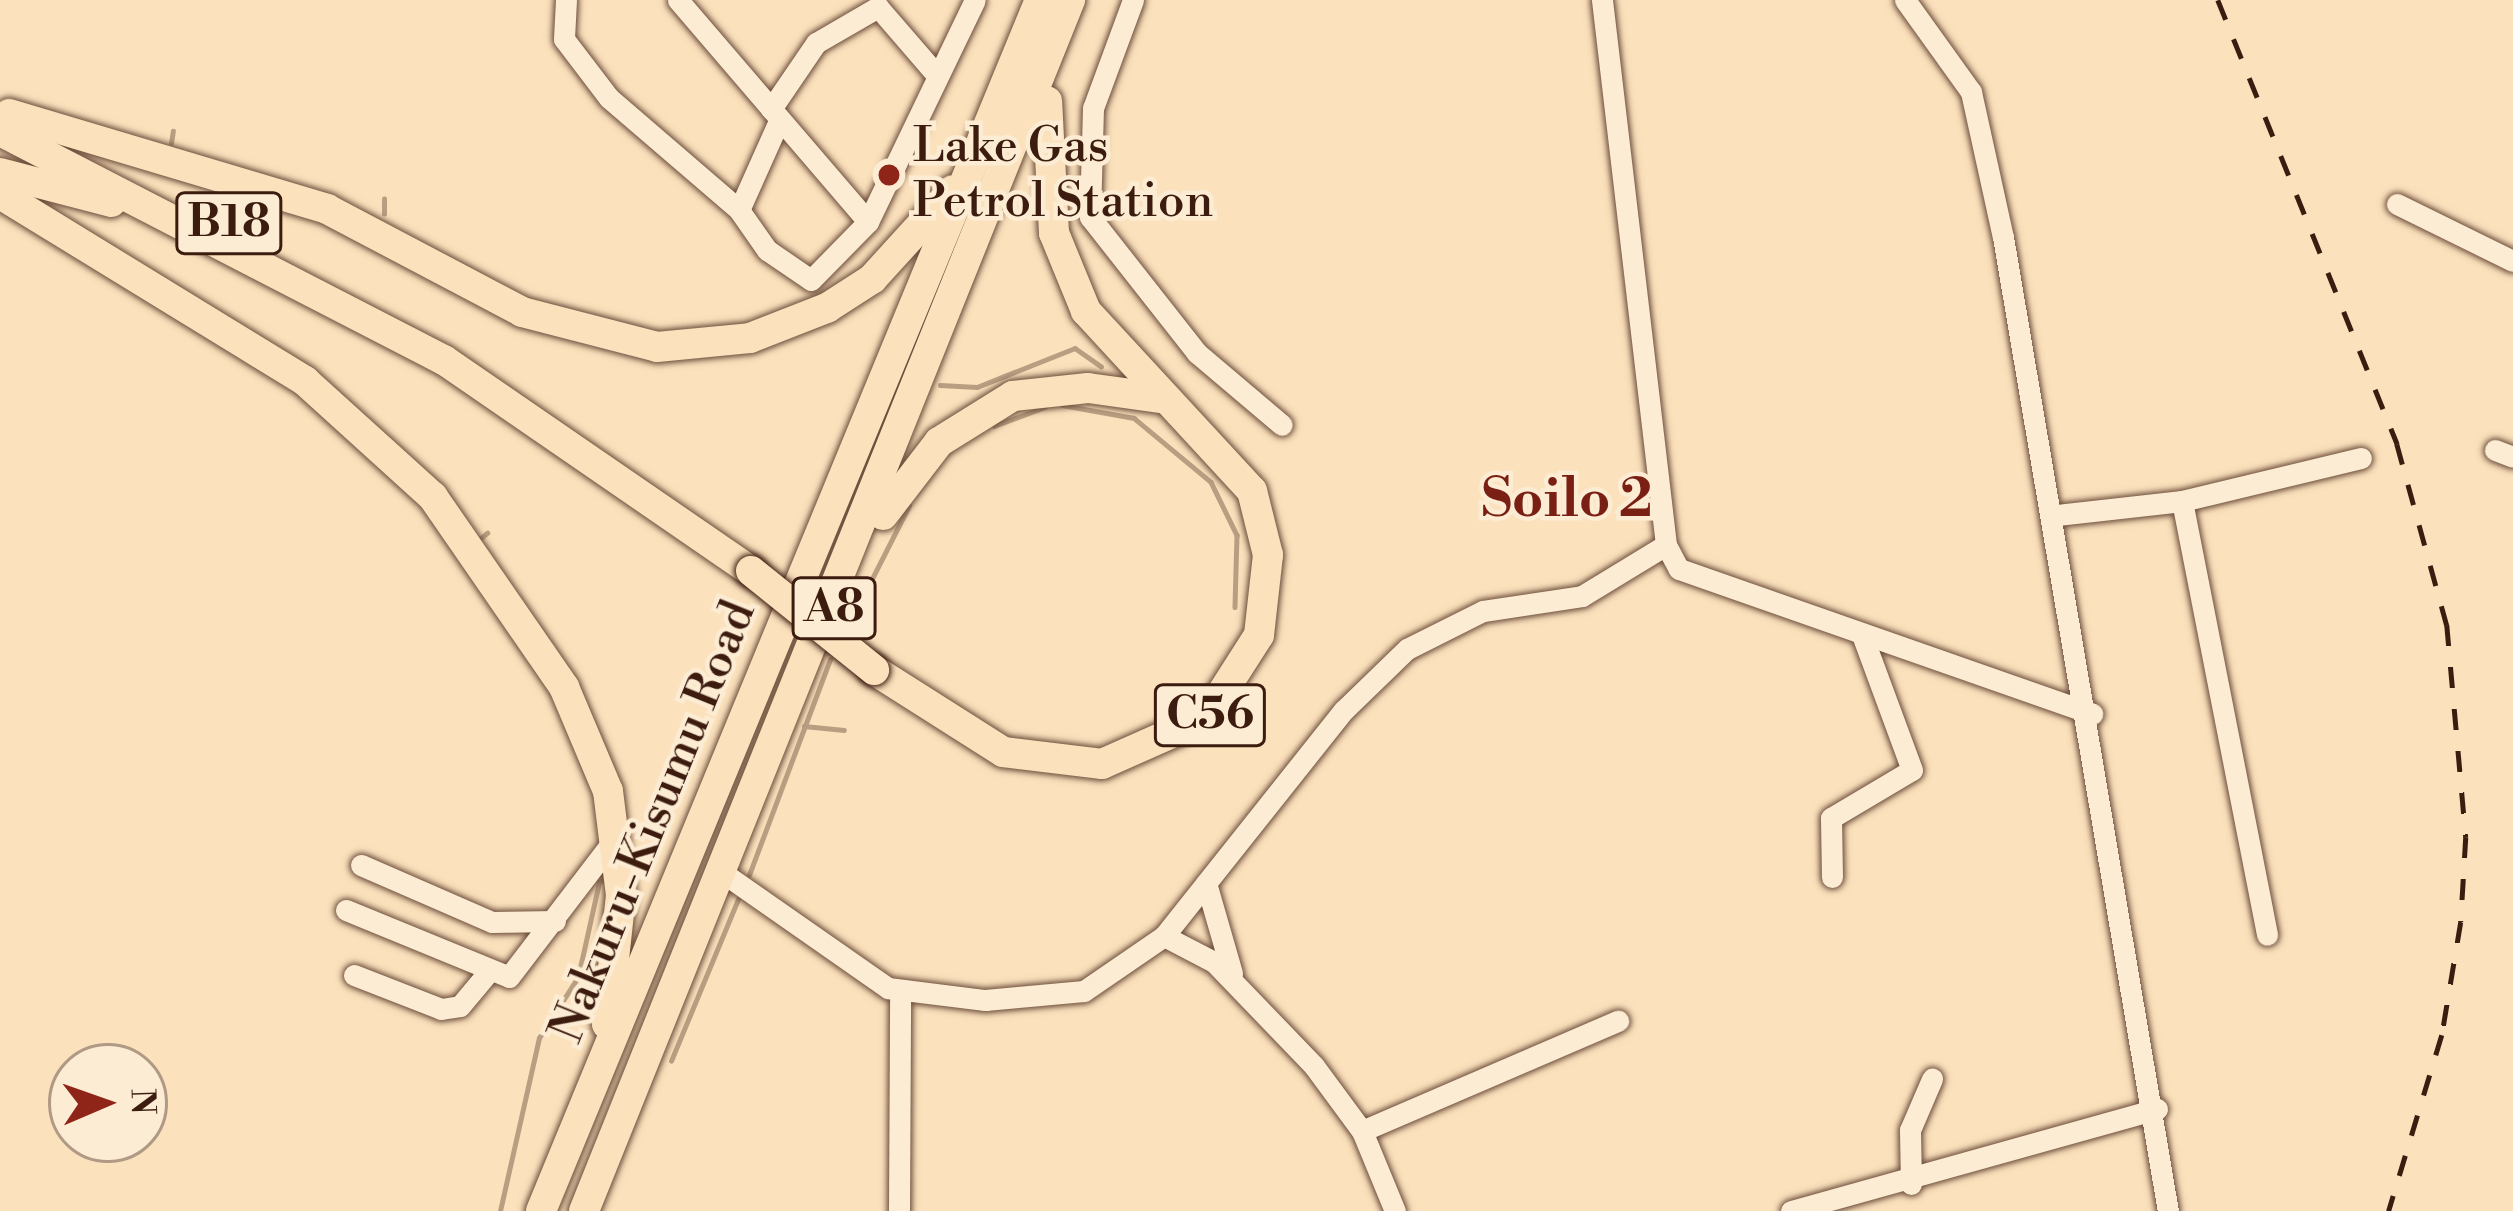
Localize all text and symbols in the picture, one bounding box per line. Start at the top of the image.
place label: Lake Gas Petrol Station [913,118,1213,231]
marker: Lake Gas Petrol Station [876,162,902,188]
road number: B18 [175,184,283,262]
district label: Soilo 2 [1481,468,1653,532]
road number: A8 [789,569,879,647]
street label: Nakuru-Kisumu Road [539,593,769,1051]
road number: C56 [1153,676,1267,754]
north arrow [48,1043,168,1163]
text: N [121,1088,162,1116]

